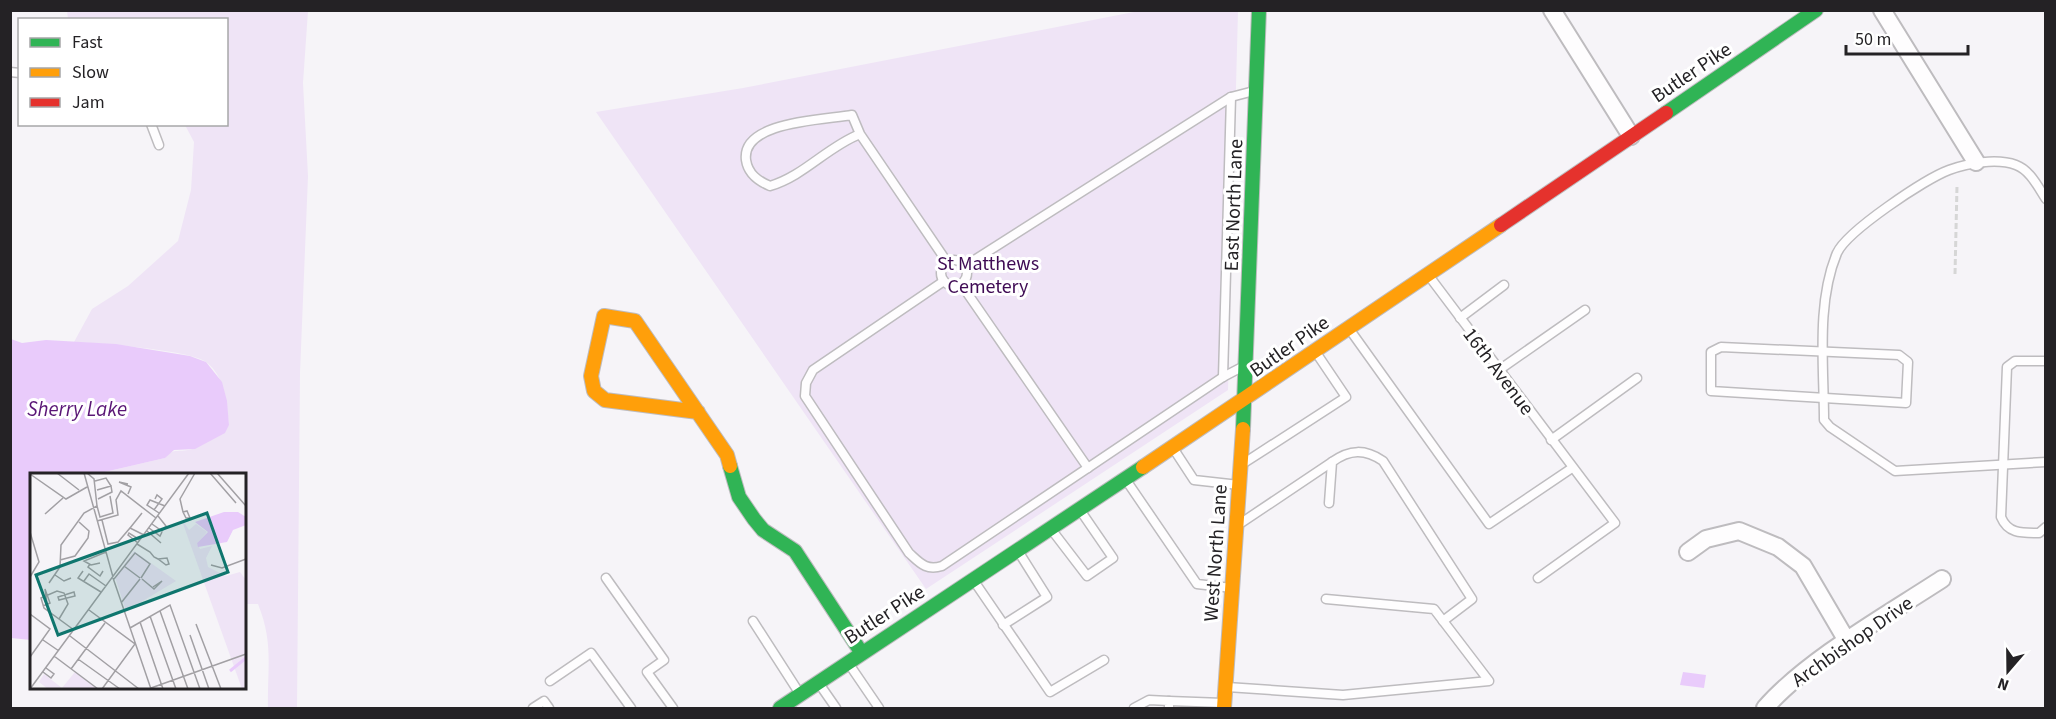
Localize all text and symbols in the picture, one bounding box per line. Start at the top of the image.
legend [18,18,228,126]
scale bar [1846,18,1968,56]
text: 50 m [1855,27,1891,52]
text: Fast [72,30,103,55]
street label: Butler Pike [1646,36,1737,110]
text: Slow [72,60,109,85]
text: Jam [72,90,105,115]
street label: East North Lane [1218,138,1250,272]
park label: St Matthews Cemetery [937,250,1039,301]
street label: Butler Pike [1244,309,1335,384]
street label: 16th Avenue [1456,322,1540,421]
water label: Sherry Lake [27,394,127,424]
inset map [30,473,246,689]
street label: West North Lane [1197,483,1235,623]
street label: Butler Pike [839,578,930,651]
street label: Archbishop Drive [1786,590,1919,694]
north arrow [1978,641,2038,701]
text: N [1994,672,2012,696]

